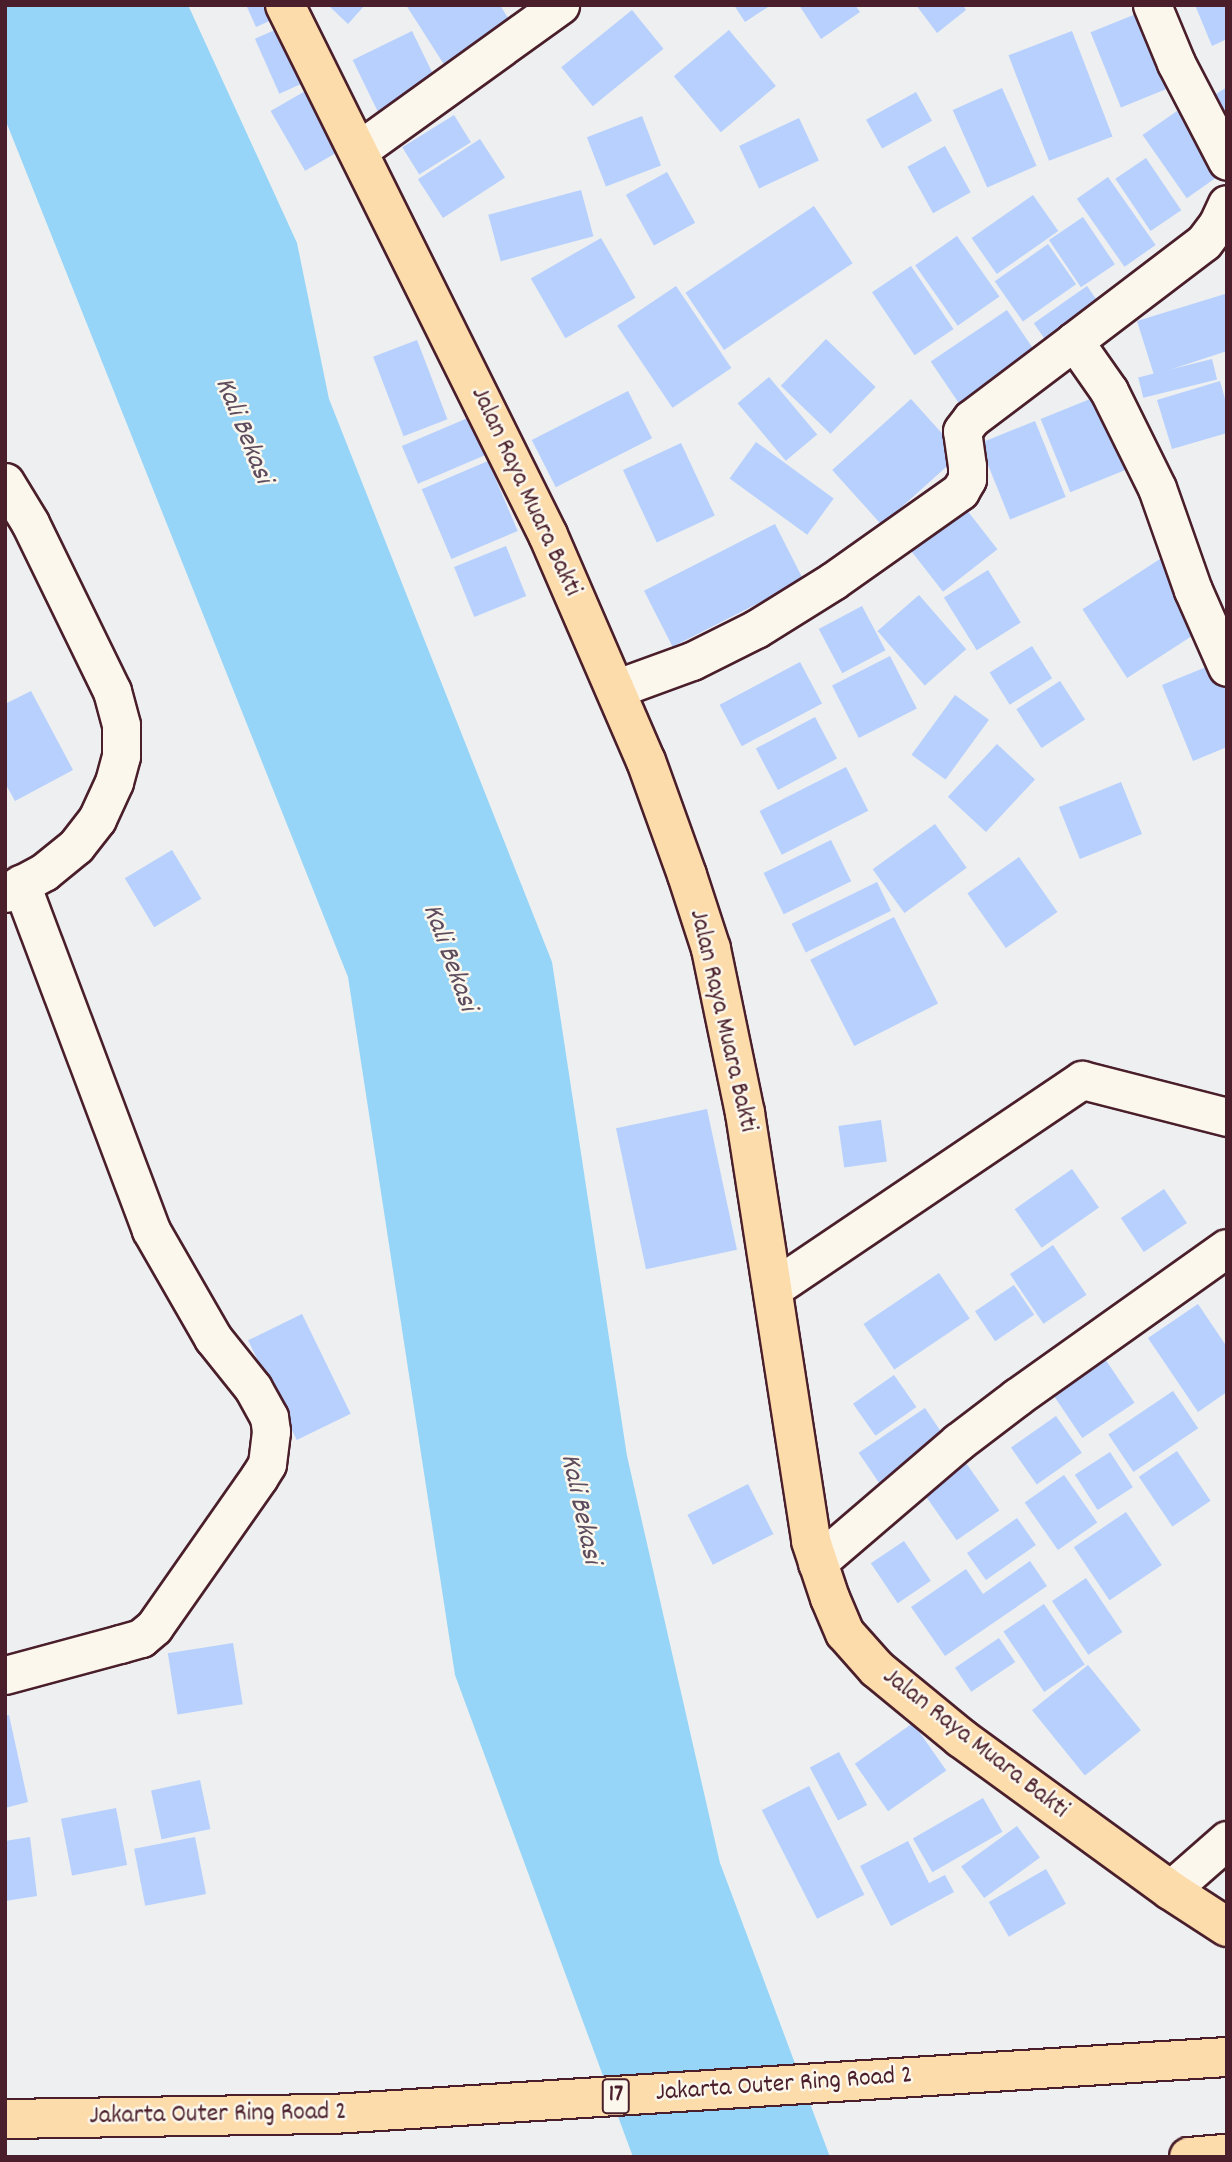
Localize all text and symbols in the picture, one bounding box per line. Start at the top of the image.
water label: Kali Bekasi [206,373,278,489]
street label: Jalan Raya Muara Bakti [463,382,587,602]
water label: Kali Bekasi [413,900,483,1016]
street label: Jalan Raya Muara Bakti [681,907,763,1135]
water label: Kali Bekasi [551,1451,607,1567]
street label: Jalan Raya Muara Bakti [876,1662,1074,1826]
street label: Jakarta Outer Ring Road 2 [655,2060,913,2110]
road number: 17 [600,2076,632,2116]
street label: Jakarta Outer Ring Road 2 [89,2097,347,2133]

